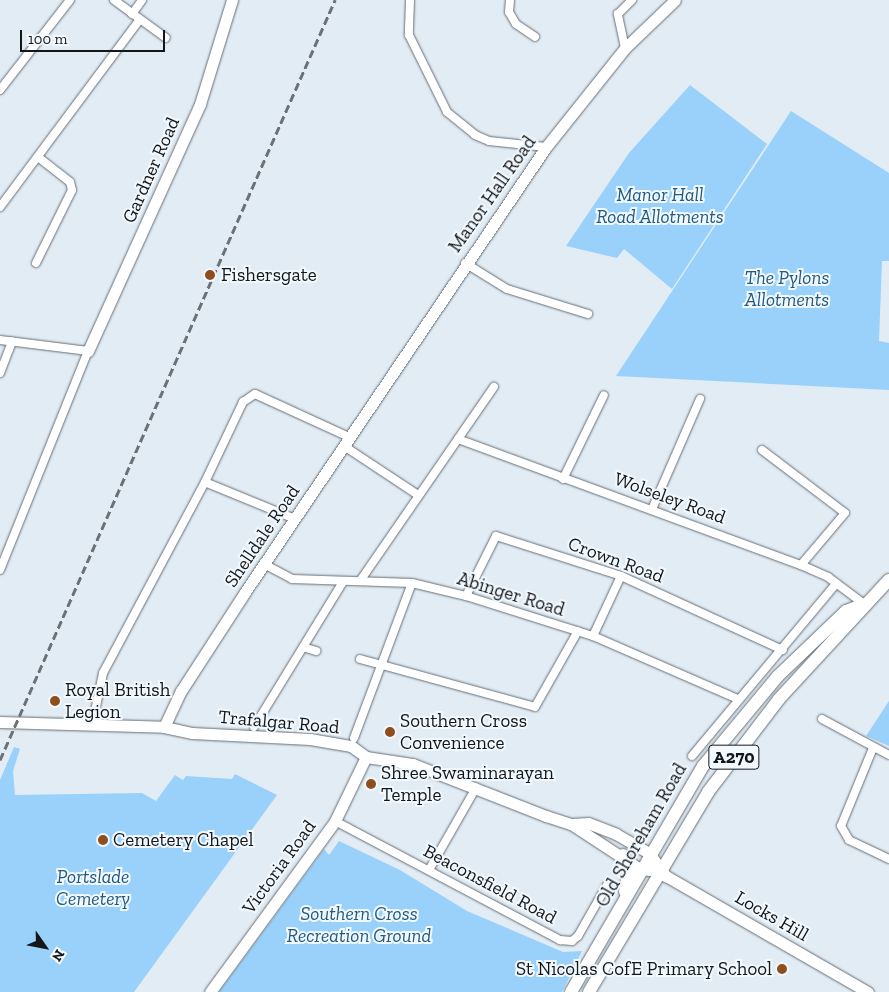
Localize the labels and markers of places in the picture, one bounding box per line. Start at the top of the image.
place label: Fishersgate [221,264,317,286]
marker: Fishersgate [203,268,217,282]
place label: Royal British Legion [65,679,170,723]
marker: Royal British Legion [49,695,61,707]
place label: Southern Cross Convenience [400,710,527,754]
marker: Southern Cross Convenience [384,726,396,738]
place label: Shree Swaminarayan Temple [381,762,554,806]
marker: Shree Swaminarayan Temple [365,778,377,790]
place label: Cemetery Chapel [113,829,254,851]
marker: Cemetery Chapel [97,834,109,846]
place label: St Nicolas CofE Primary School [516,958,772,980]
marker: St Nicolas CofE Primary School [776,963,788,975]

